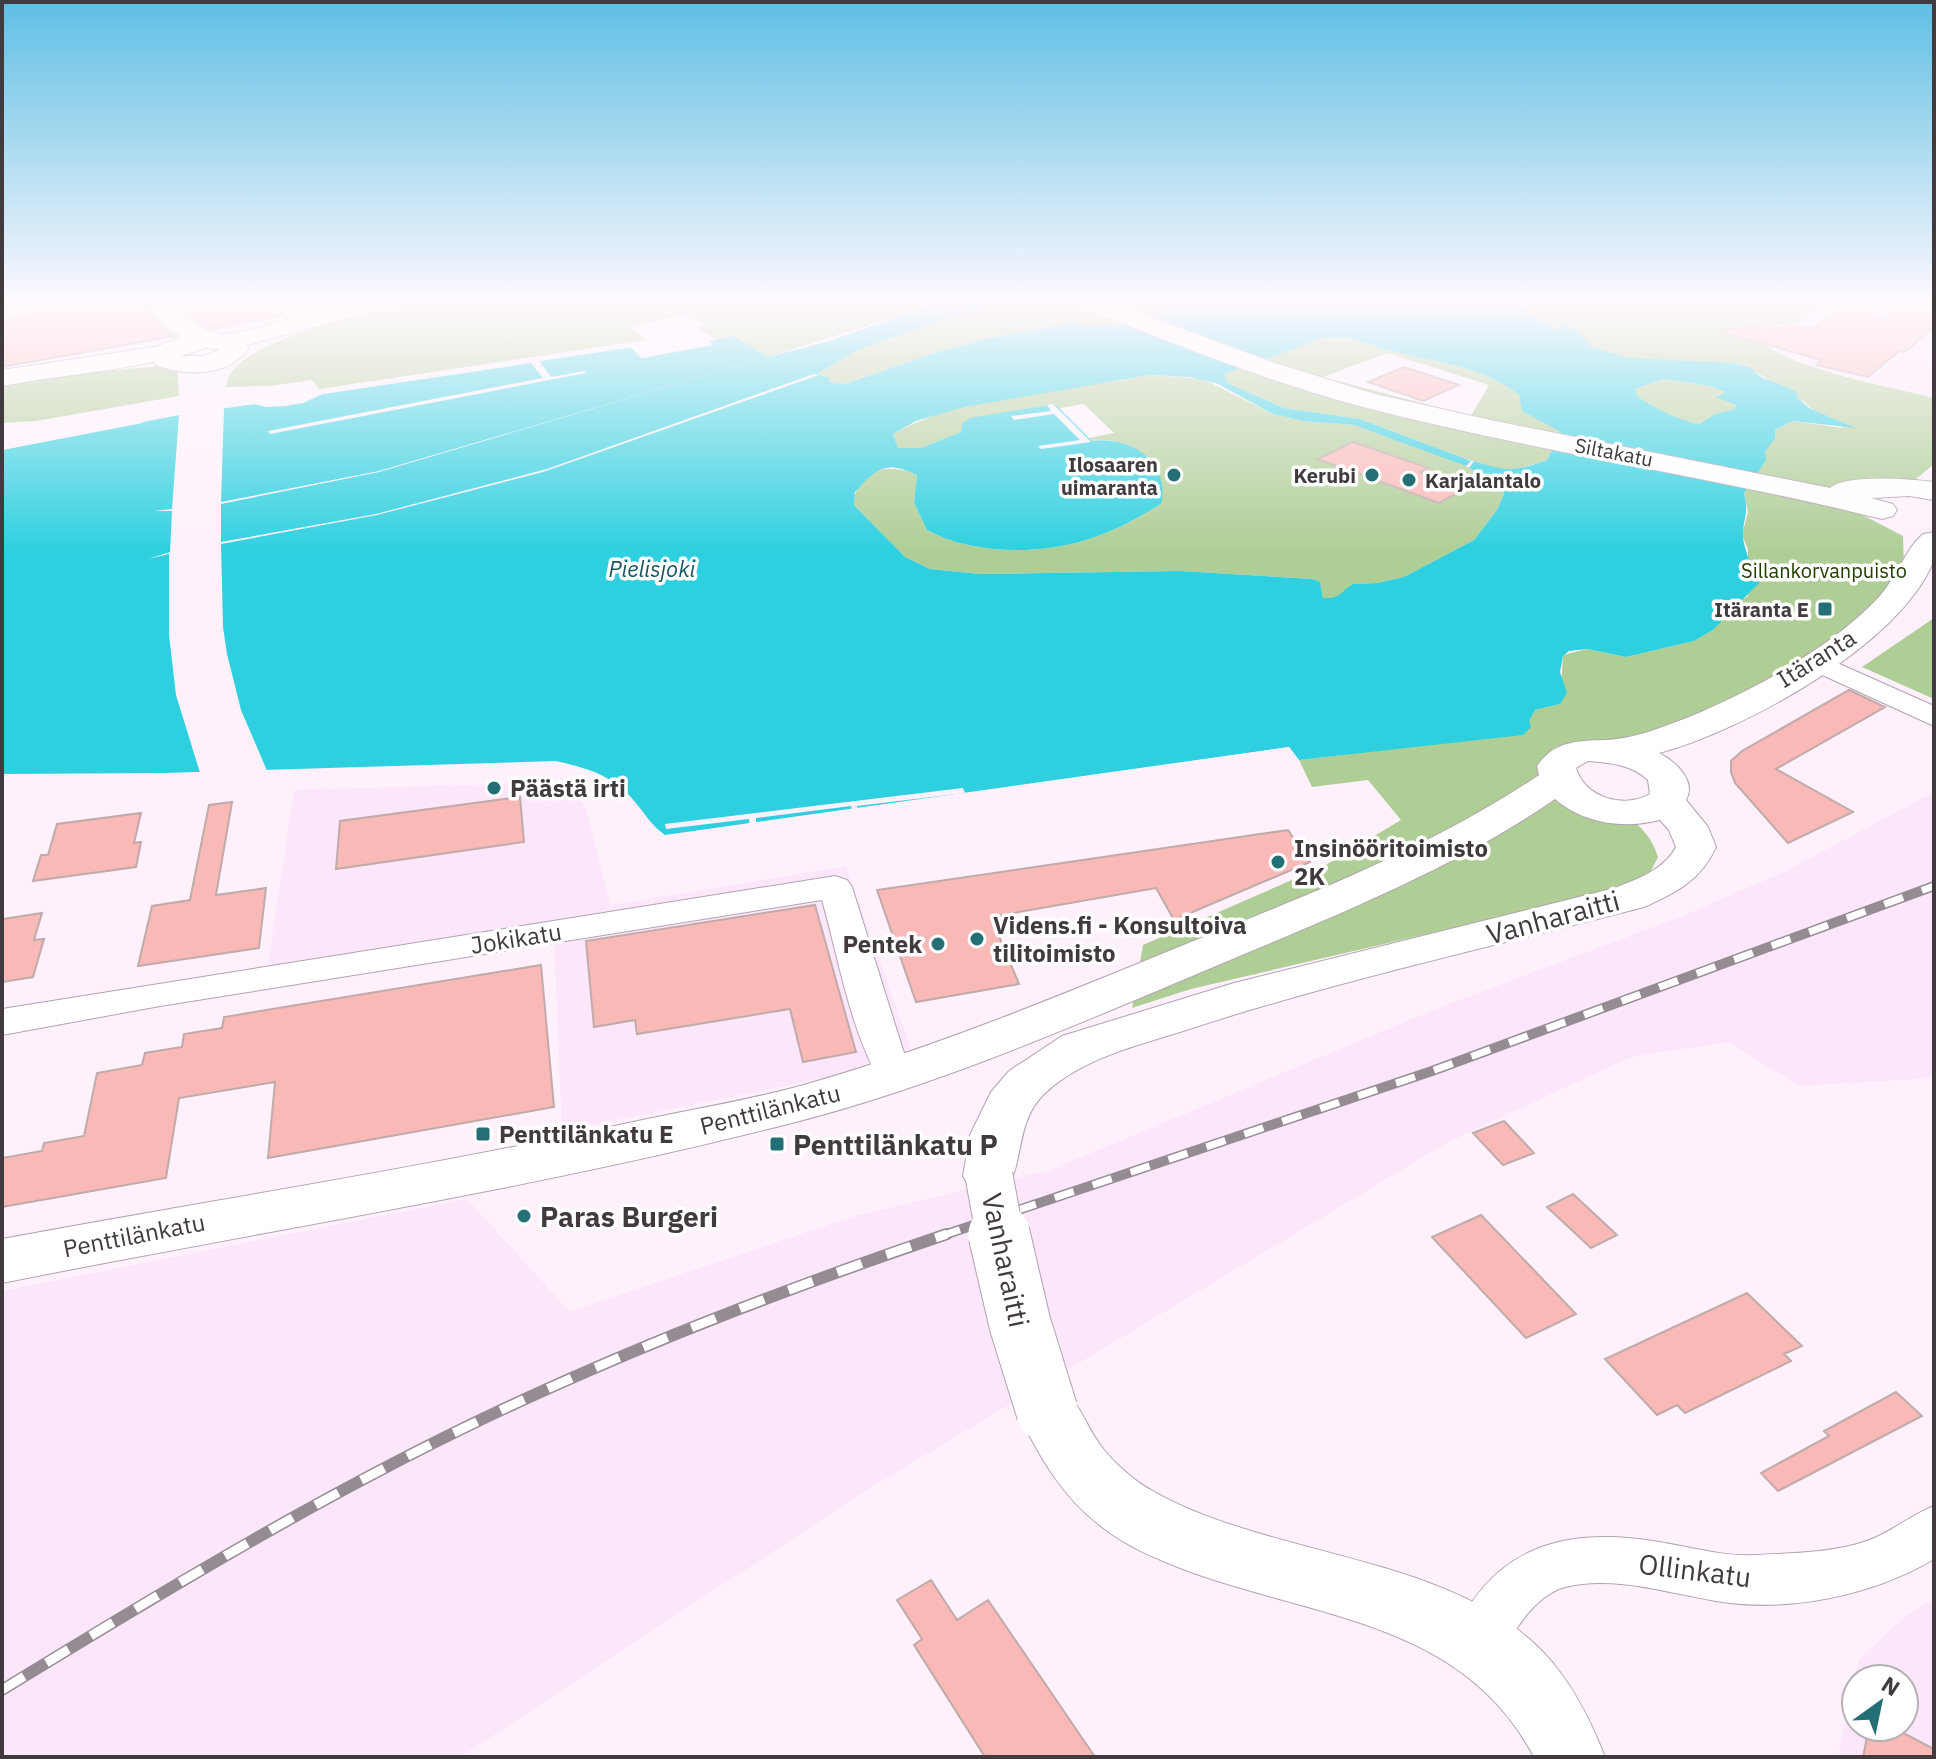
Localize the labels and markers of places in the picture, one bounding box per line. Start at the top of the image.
place label: Ilosaaren uimaranta [1061,451,1158,501]
place label: Kerubi [1293,462,1356,489]
marker: Ilosaaren uimaranta [1165,466,1183,484]
marker: Kerubi [1363,466,1381,484]
place label: Karjalantalo [1425,467,1541,494]
marker: Karjalantalo [1400,471,1418,489]
place label: Itäranta E [1714,596,1809,623]
marker: Itäranta E [1816,600,1834,618]
place label: Päästä irti [510,772,626,804]
marker: Päästä irti [485,779,503,797]
place label: Insinööritoimisto 2K [1294,832,1488,892]
marker: Insinööritoimisto 2K [1269,853,1287,871]
place label: Videns.fi - Konsultoiva tilitoimisto [993,909,1247,969]
place label: Pentek [843,928,922,960]
marker: Videns.fi - Konsultoiva tilitoimisto [968,930,986,948]
marker: Pentek [929,935,947,953]
place label: Penttilänkatu E [499,1118,674,1150]
marker: Penttilänkatu E [474,1125,492,1143]
place label: Penttilänkatu P [793,1126,998,1163]
marker: Penttilänkatu P [768,1135,786,1153]
place label: Paras Burgeri [540,1198,718,1235]
marker: Paras Burgeri [515,1207,533,1225]

